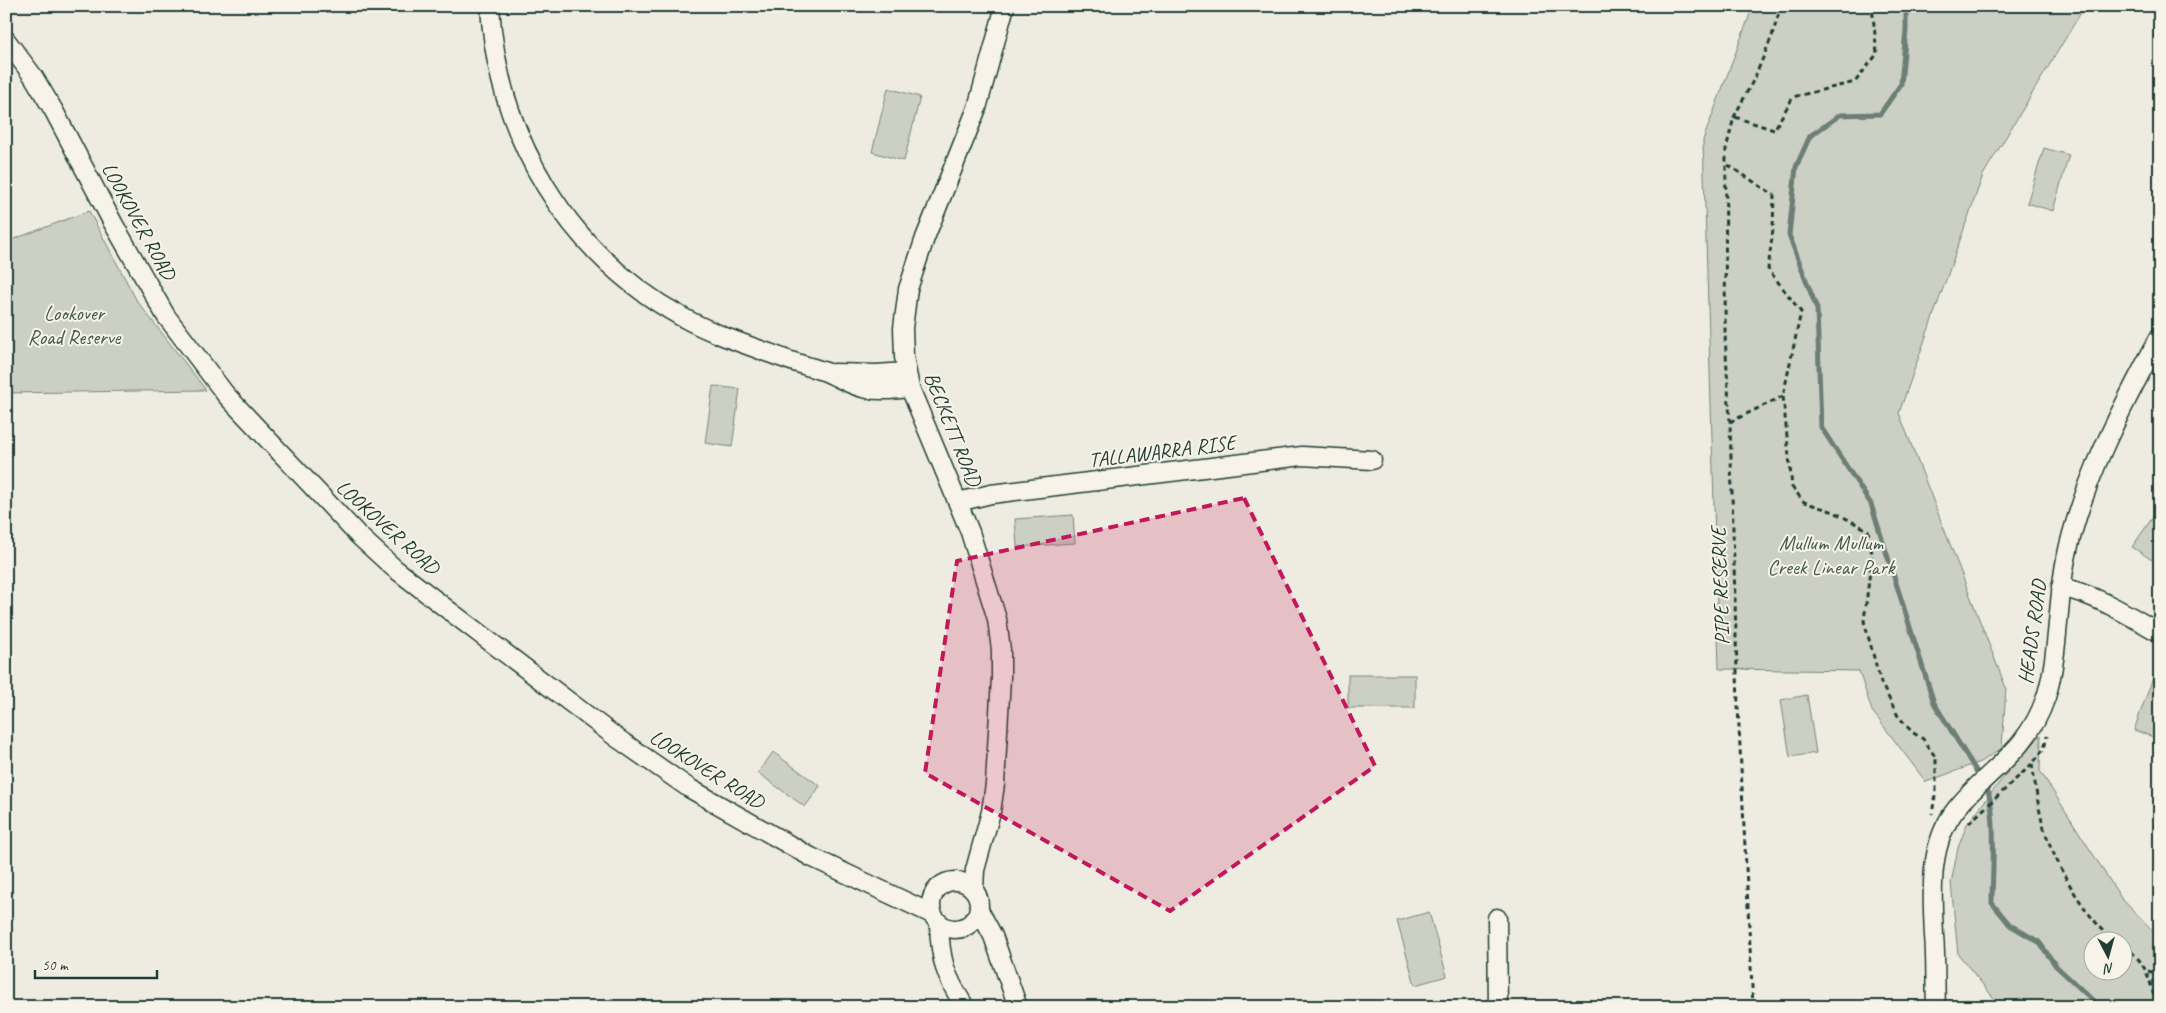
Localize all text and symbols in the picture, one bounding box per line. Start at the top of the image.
street label: LOOKOVER ROAD [96,158,183,286]
park label: Lookover Road Reserve [28,300,122,350]
street label: BECKETT ROAD [918,368,988,492]
street label: TALLAWARRA RISE [1087,429,1239,473]
street label: LOOKOVER ROAD [331,474,446,581]
street label: PIPE RESERVE [1705,524,1735,645]
park label: Mullum Mullum Creek Linear Park [1768,530,1896,580]
street label: HEADS ROAD [2012,577,2052,686]
street label: LOOKOVER ROAD [645,724,771,815]
north arrow [2084,930,2134,980]
scale bar [35,948,158,980]
text: 50 m [42,956,69,975]
text: N [2102,960,2115,978]

